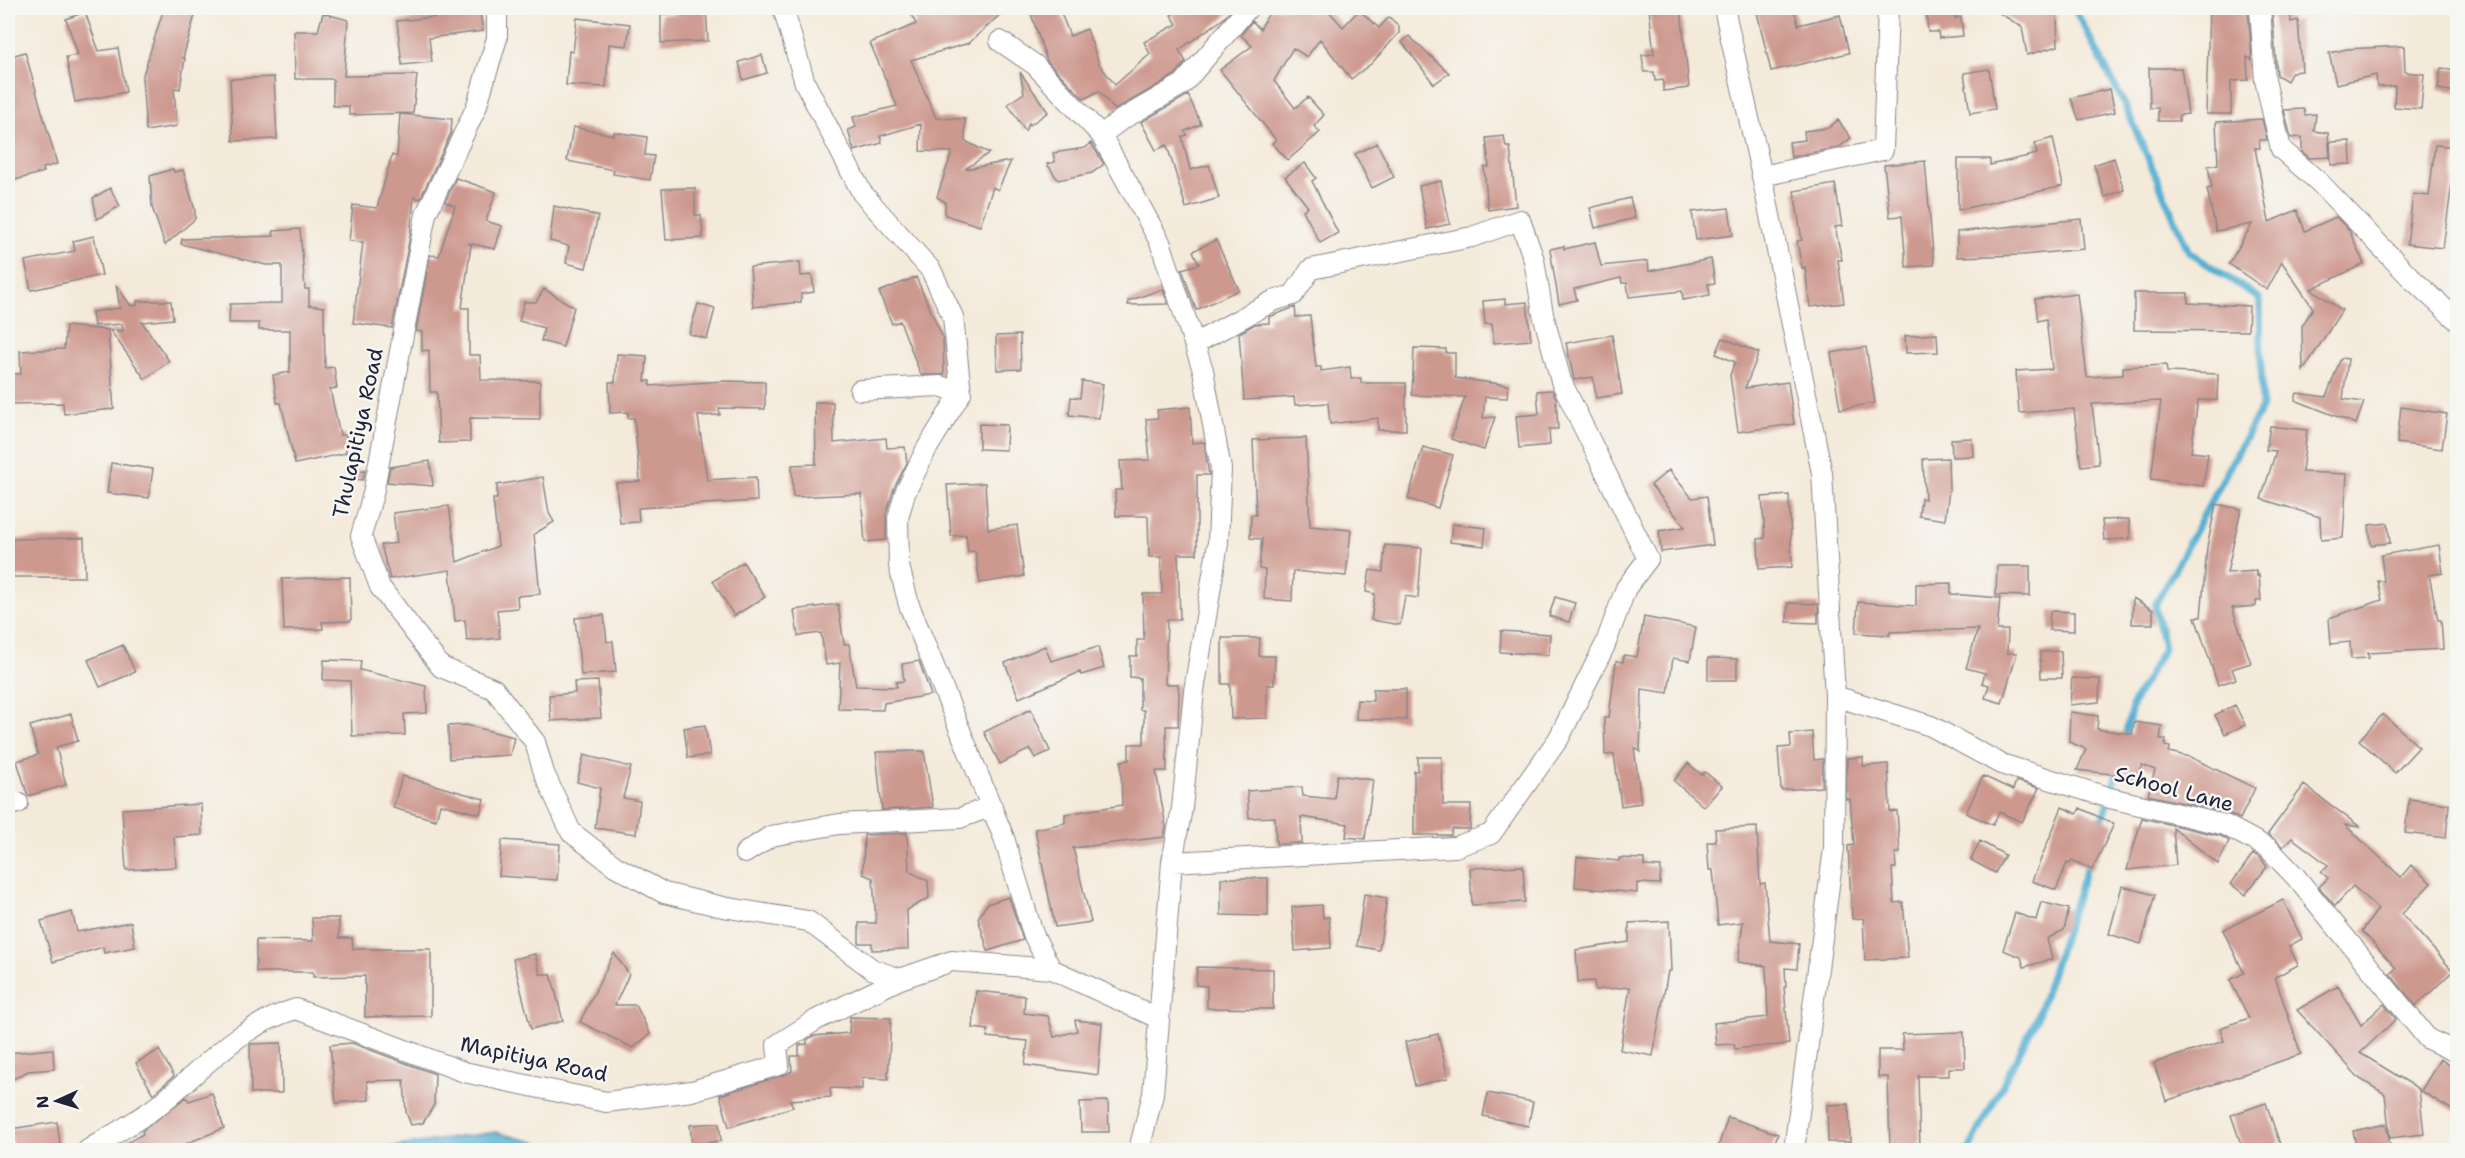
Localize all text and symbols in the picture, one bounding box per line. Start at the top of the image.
street label: Thulapitiya Road [326,345,390,521]
street label: School Lane [2111,760,2237,818]
street label: Mapitiya Road [458,1030,610,1088]
north arrow [27,1071,87,1131]
text: N [32,1095,53,1109]

